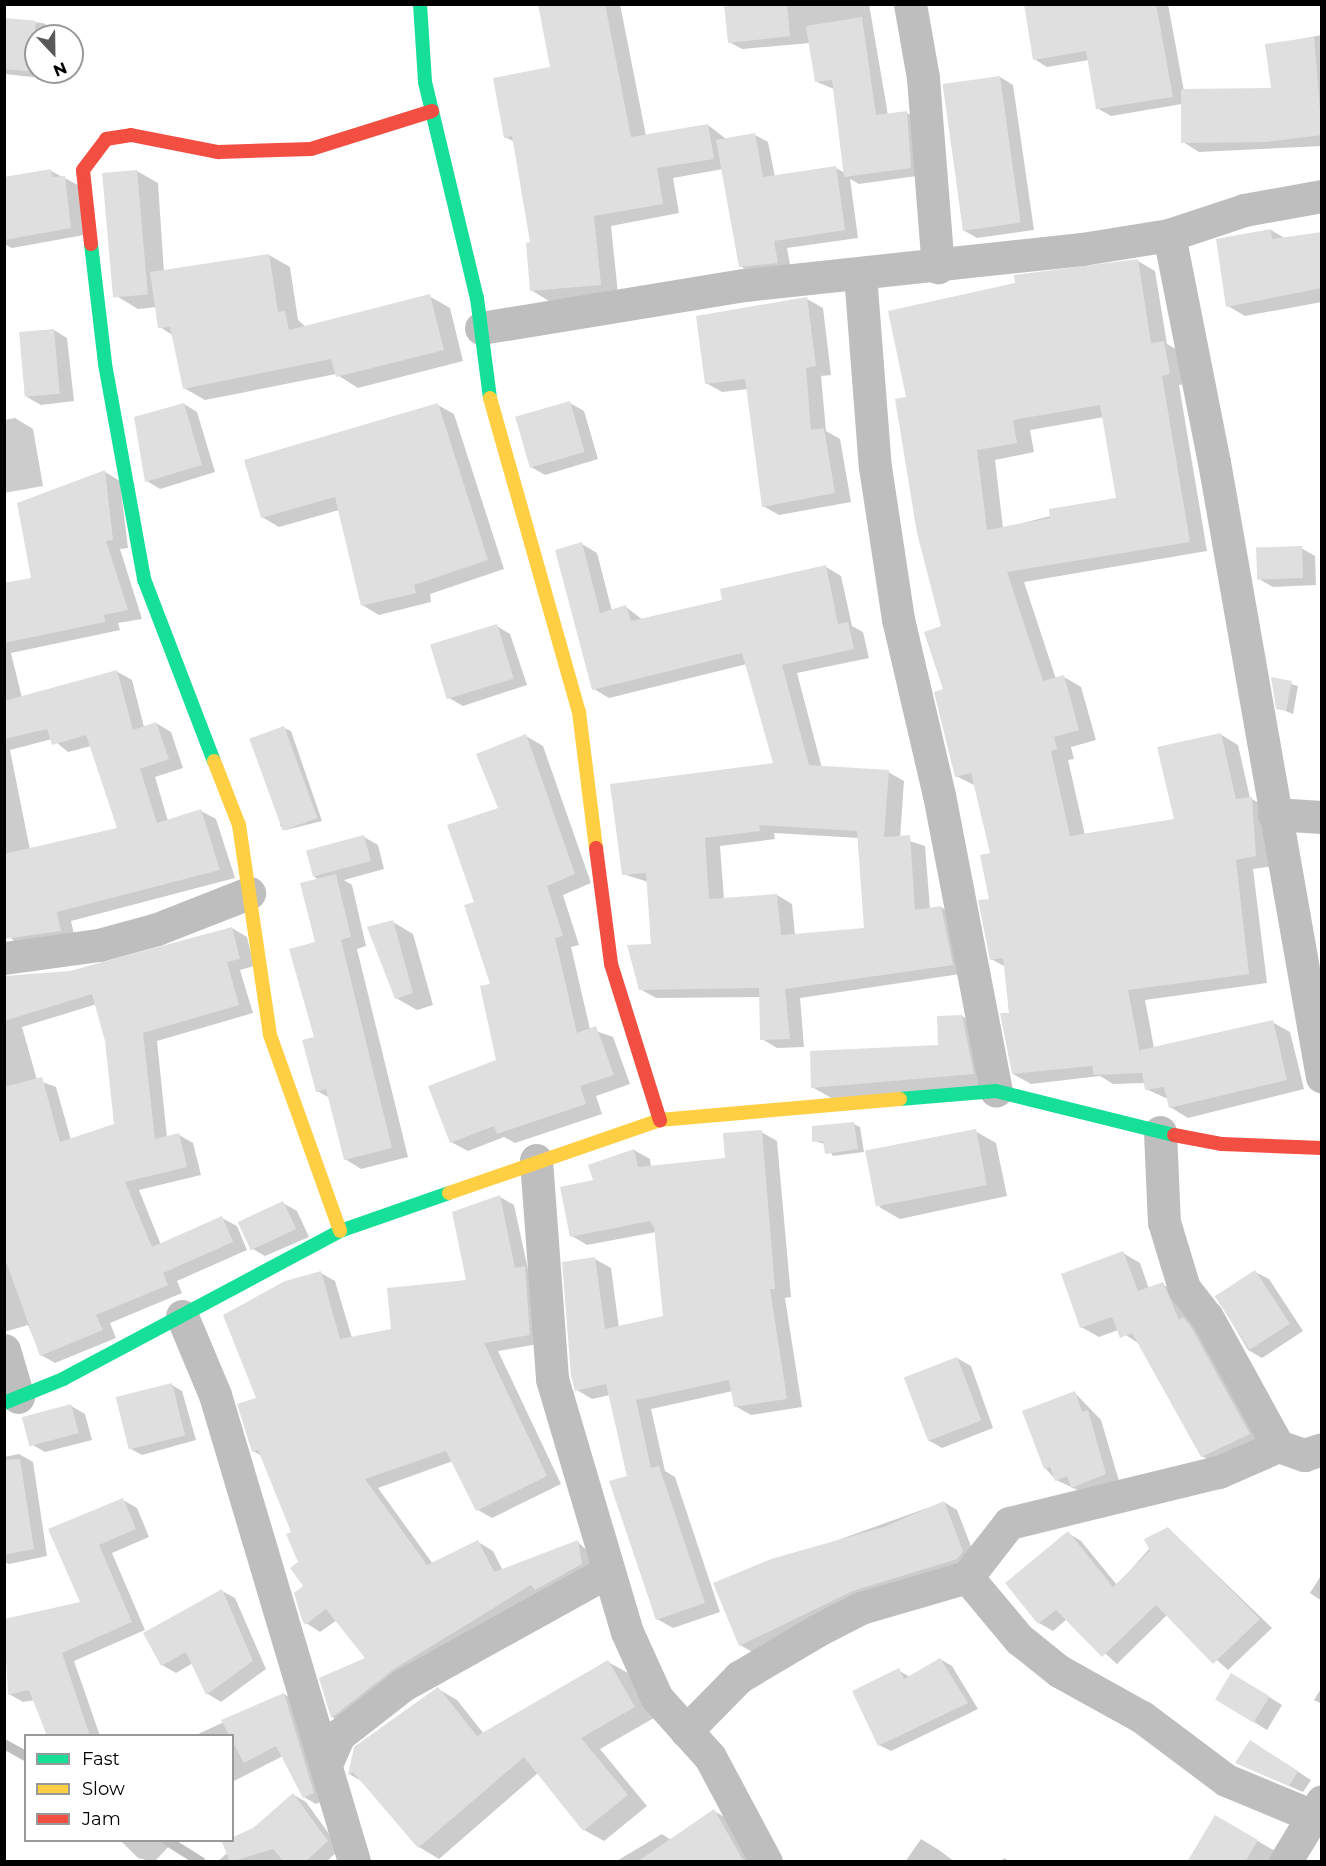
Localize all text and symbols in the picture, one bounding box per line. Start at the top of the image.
north arrow [24,24,84,84]
text: N [51,58,70,81]
legend [24,1734,234,1842]
text: Fast [82,1748,120,1770]
text: Slow [82,1778,125,1800]
text: Jam [82,1808,121,1830]

